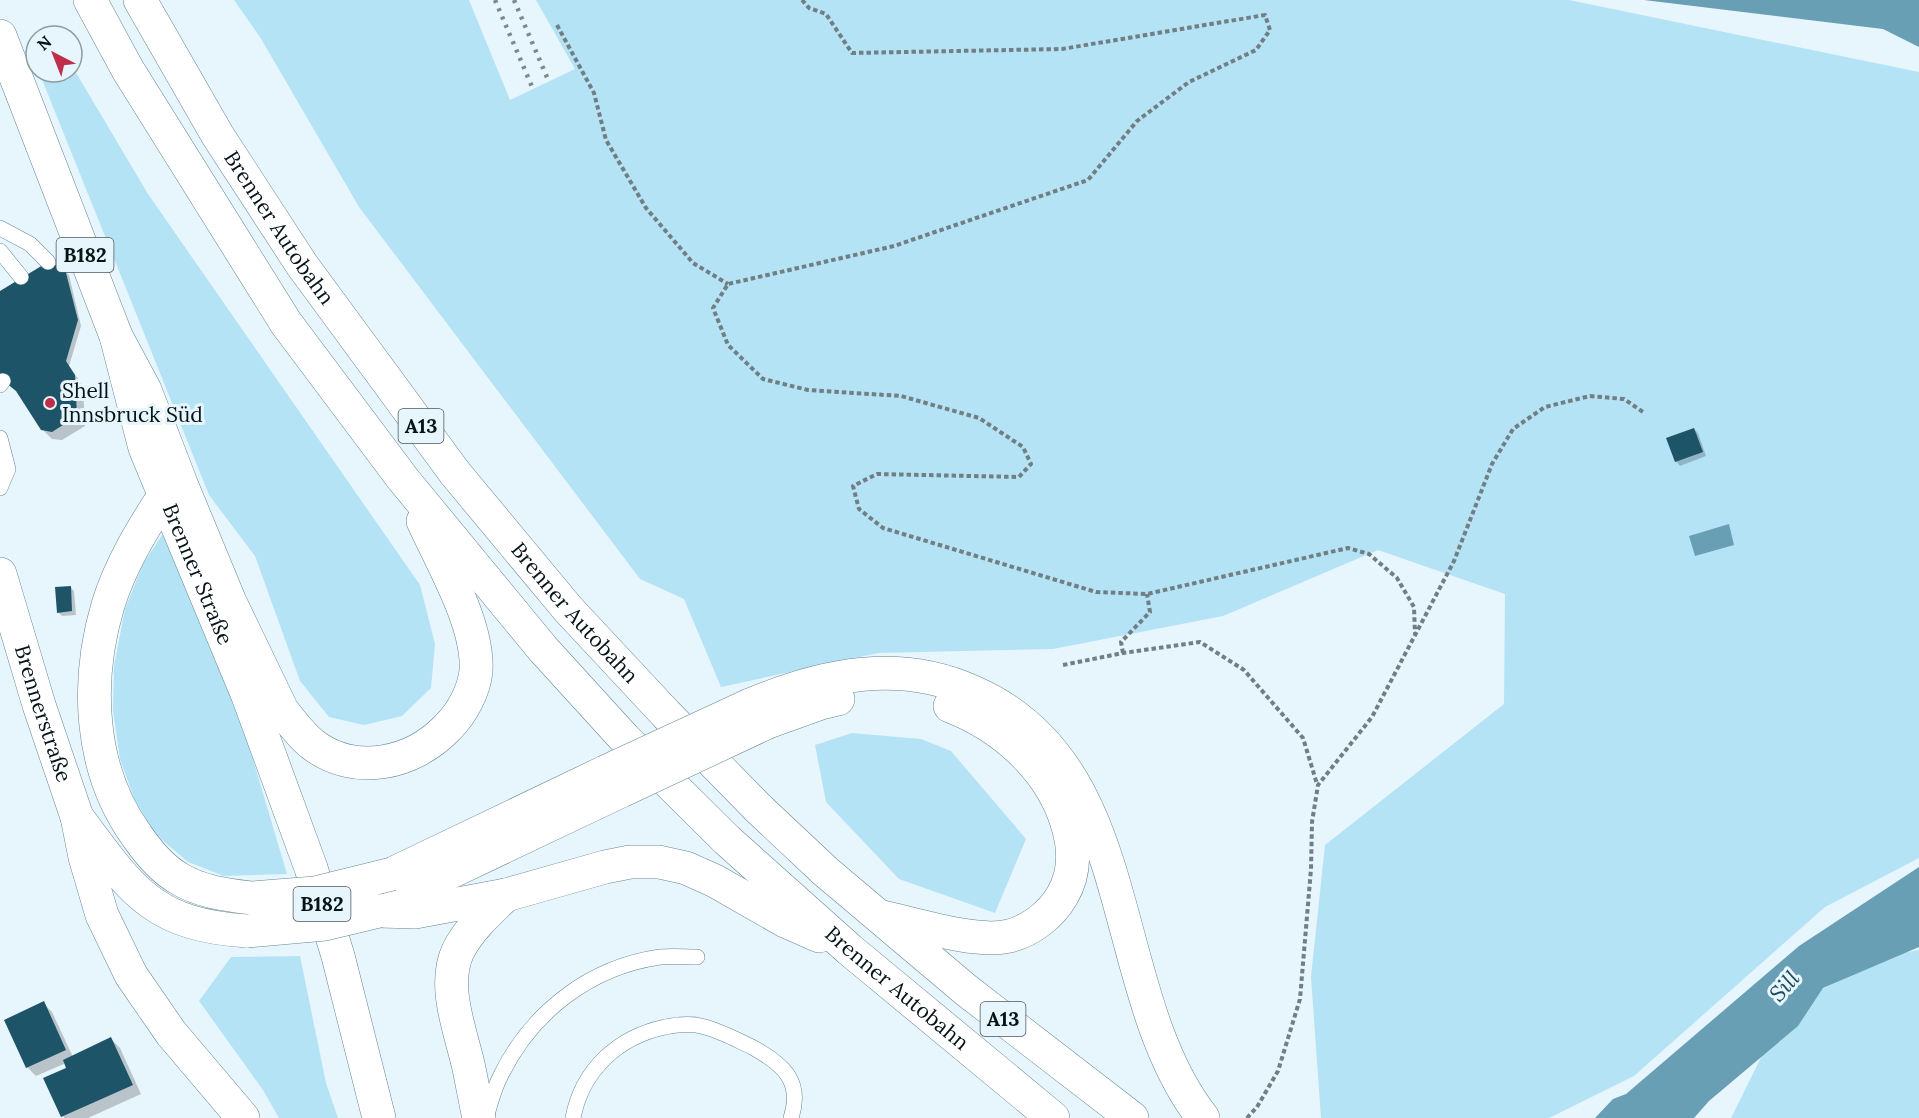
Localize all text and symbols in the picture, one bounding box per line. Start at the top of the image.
north arrow [24,24,84,84]
text: N [33,31,55,54]
street label: Brenner Autobahn [218,146,341,310]
road number: B182 [56,238,113,272]
place label: Shell Innsbruck Süd [62,377,203,428]
marker: Shell Innsbruck Süd [43,396,57,410]
road number: A13 [398,409,444,443]
street label: Brenner Straße [157,499,239,649]
street label: Brenner Autobahn [505,537,645,689]
street label: Brennerstraße [9,642,78,786]
road number: B182 [294,887,350,921]
street label: Brenner Autobahn [820,920,975,1056]
water label: Sill [1763,965,1805,1007]
road number: A13 [980,1002,1026,1036]

